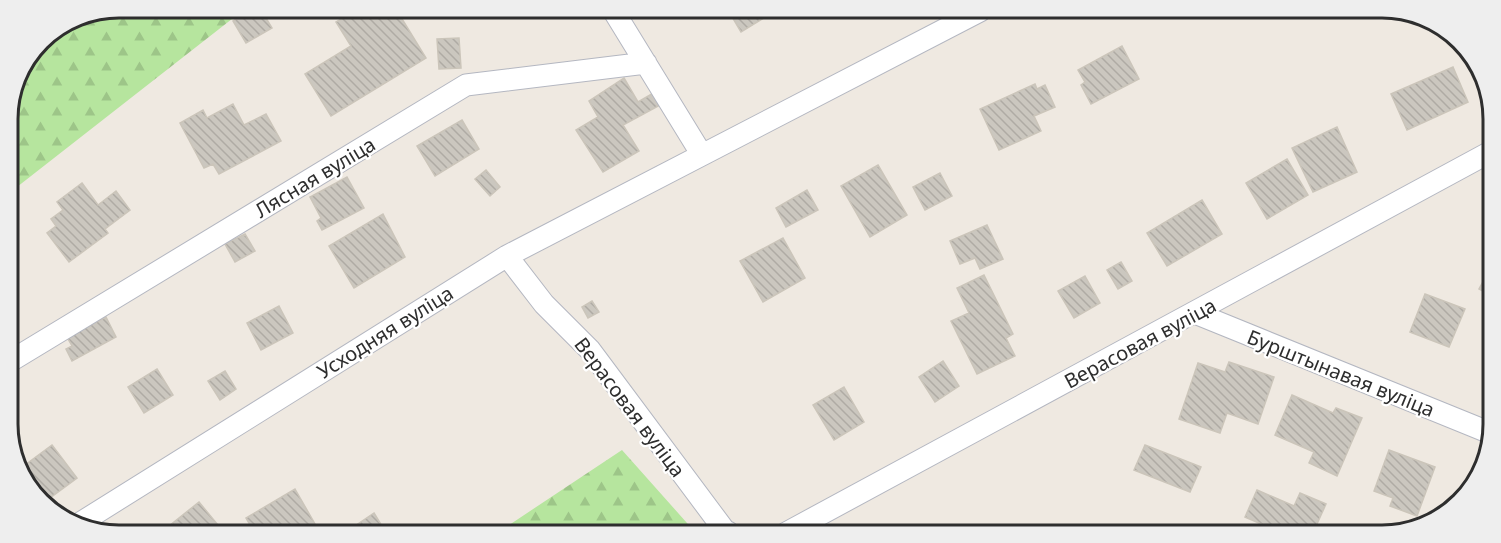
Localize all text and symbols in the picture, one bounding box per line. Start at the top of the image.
street label: Лясная вуліца [250,130,380,224]
street label: Усходняя вуліца [312,279,458,385]
street label: Верасовая вуліца [1059,292,1221,394]
street label: Бурштынавая вуліца [1243,323,1439,423]
street label: Верасовая вуліца [569,332,691,482]

